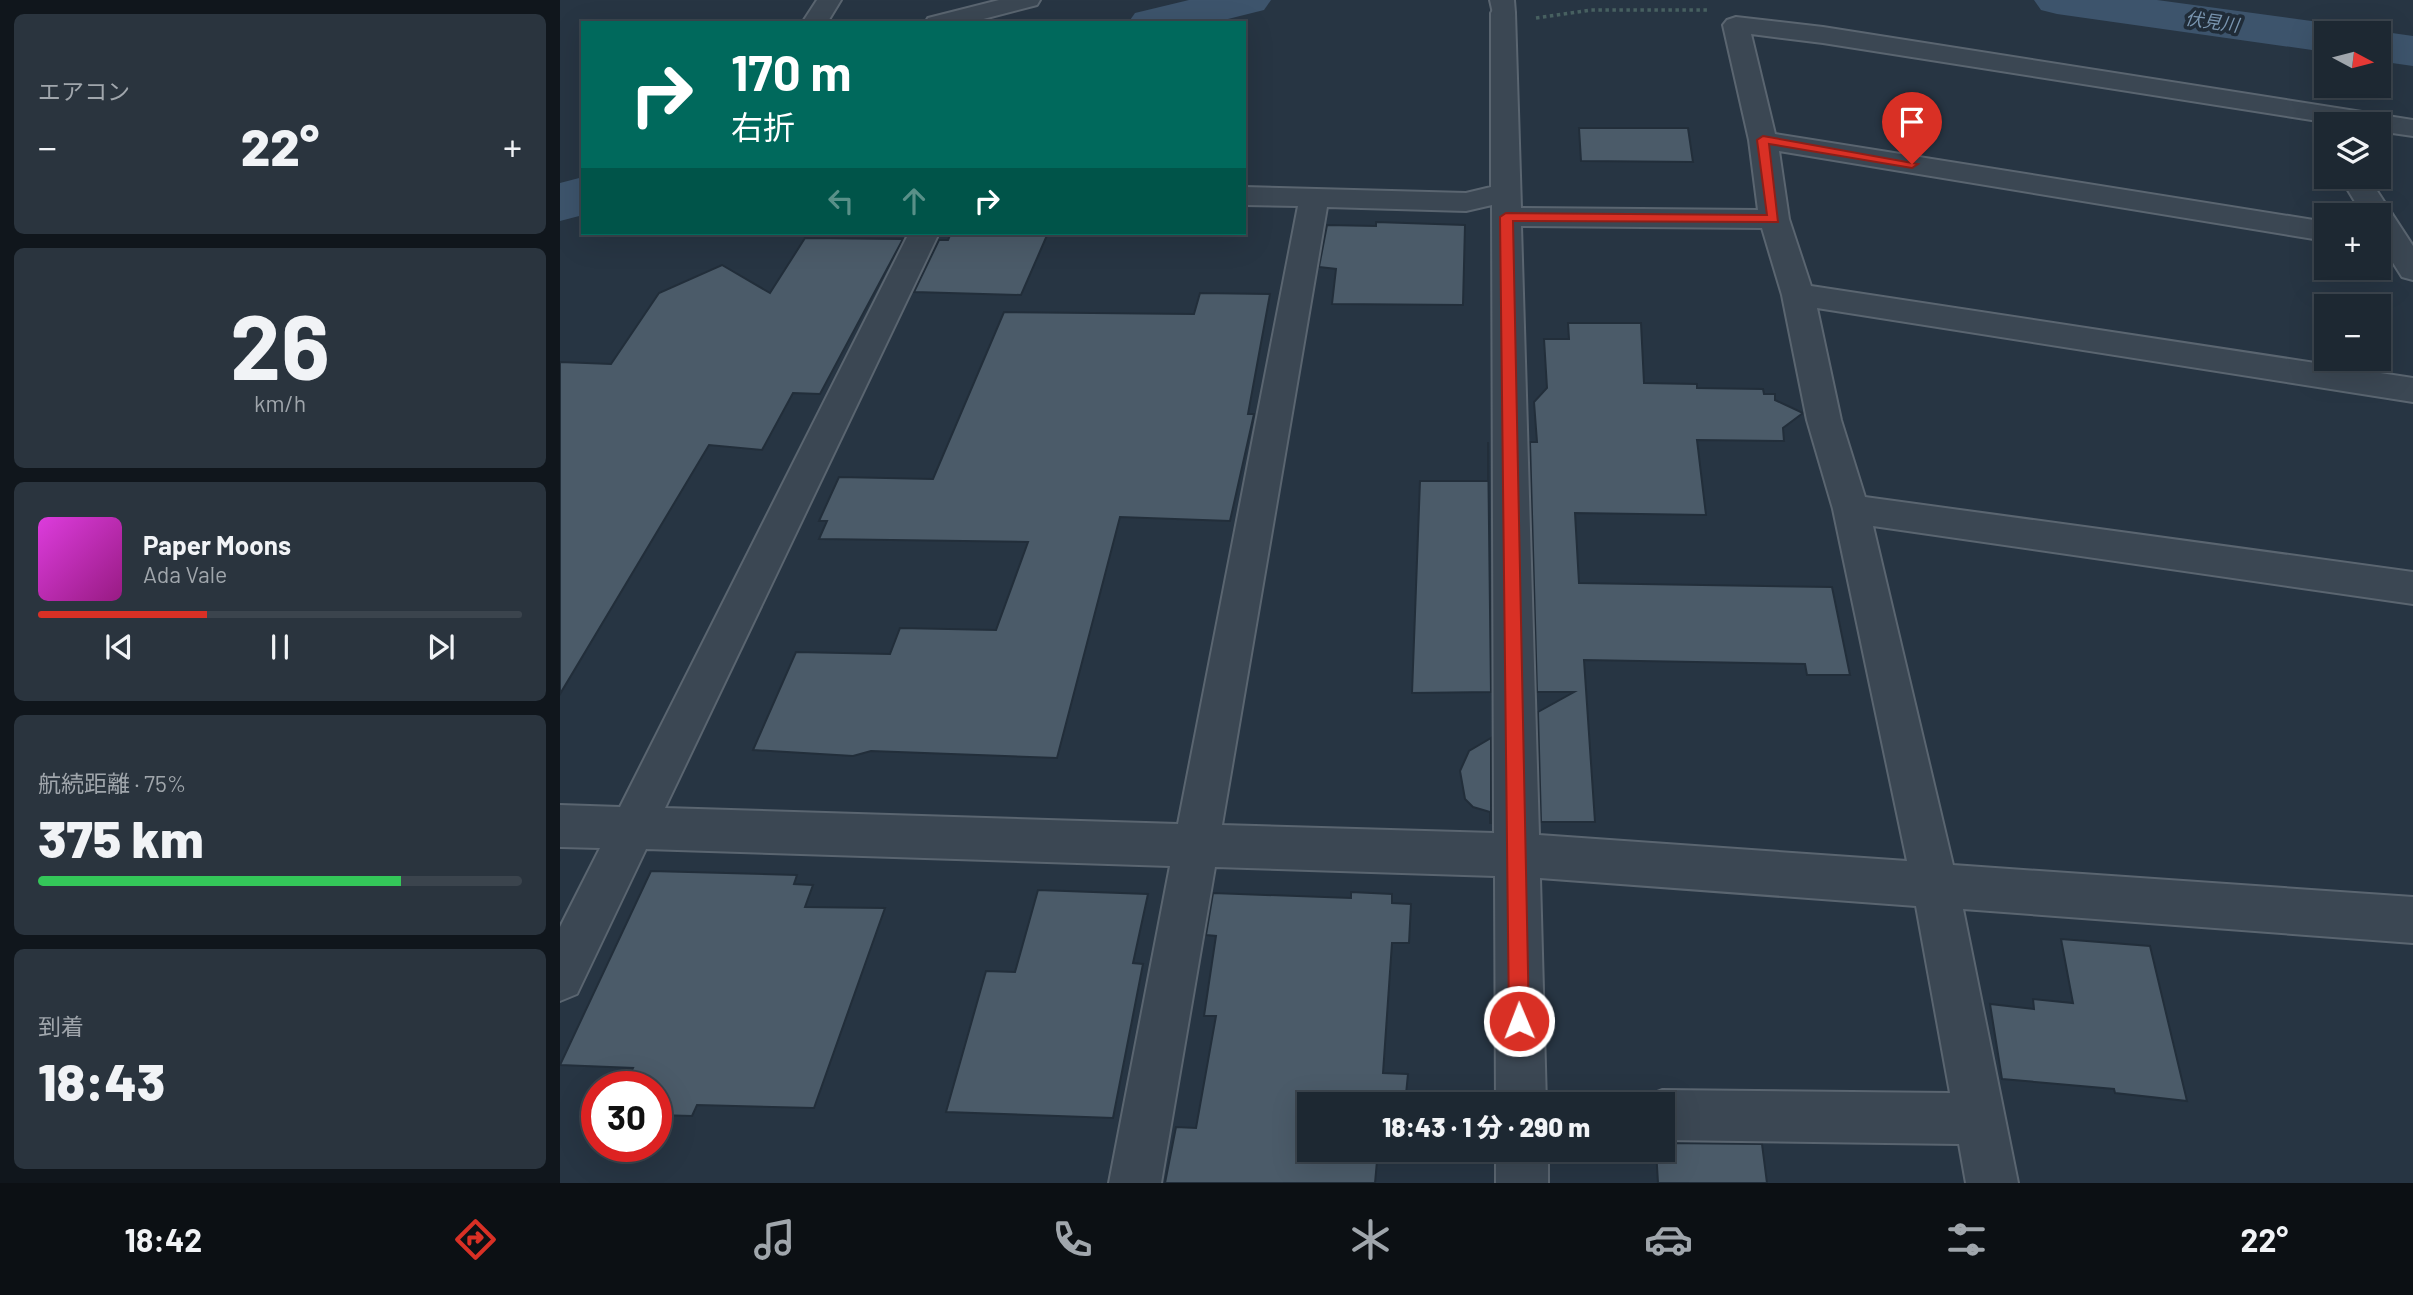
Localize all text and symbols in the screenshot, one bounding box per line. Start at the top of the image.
water label: 伏見川 [2184,6,2242,36]
north arrow [2314,21,2390,98]
map controls [2314,21,2391,371]
text: 170 m [731,42,851,101]
icon: right [616,49,707,140]
text: エアコン [38,77,130,105]
pin [1882,92,1942,164]
icon: arrive [1893,103,1931,141]
text: 右折 [731,107,795,145]
button: layers [2314,112,2391,189]
text: 22° [241,114,319,176]
text: − [38,123,57,169]
text: + [503,123,522,169]
icon: left [822,182,860,220]
icon: ahead [895,182,933,220]
icon: right [968,182,1006,220]
button: + [2314,203,2391,280]
text: 26 [230,289,330,398]
button: − [2314,294,2391,371]
text: km/h [254,389,306,417]
text: Paper Moons [143,529,291,560]
text: Ada Vale [143,560,227,588]
icon: previous [100,628,138,666]
icon: pause [261,628,299,666]
icon: next [422,628,460,666]
text: 航続距離 · 75% [38,769,186,797]
text: 375 km [38,806,204,868]
position arrow [1482,984,1556,1058]
text: 到着 [38,1012,84,1040]
text: 18:43 [38,1049,165,1111]
speed limit sign: 30 [581,1071,672,1162]
text: 18:43 · 1 分 · 290 m [1382,1111,1590,1142]
icon: directions [451,1215,500,1264]
icon: music [750,1215,799,1264]
icon: phone [1048,1215,1097,1264]
icon: climate [1346,1215,1395,1264]
icon: car [1644,1215,1693,1264]
icon: filters [1942,1215,1991,1264]
text: 18:42 [125,1220,202,1258]
text: 22° [2240,1220,2288,1258]

